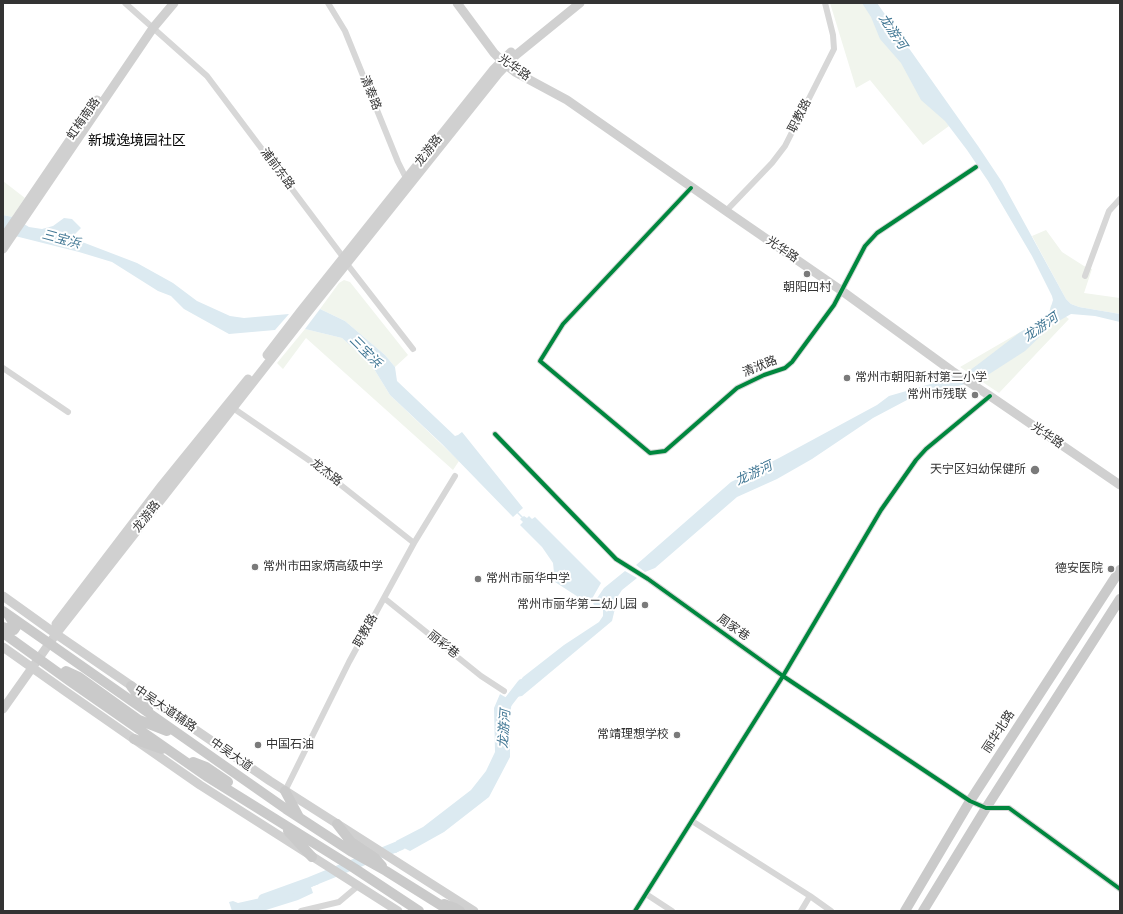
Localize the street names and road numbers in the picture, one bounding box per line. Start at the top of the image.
street label: 光华路 [495,52,533,84]
street label: 清泰路 [357,74,383,112]
street label: 虹梅南路 [64,95,104,143]
street label: 职教路 [785,97,815,135]
street label: 龙游路 [412,132,446,170]
street label: 浦前东路 [257,145,297,193]
street label: 光华路 [763,234,801,266]
street label: 清洑路 [741,354,779,380]
street label: 光华路 [1028,420,1066,452]
street label: 龙杰路 [307,456,345,490]
street label: 龙游路 [130,498,164,536]
street label: 职教路 [351,612,381,650]
street label: 周家巷 [714,612,752,644]
street label: 丽彩巷 [424,628,462,662]
street label: 中吴大道辅路 [131,683,199,735]
street label: 丽华北路 [980,708,1018,756]
street label: 中吴大道 [207,735,255,775]

